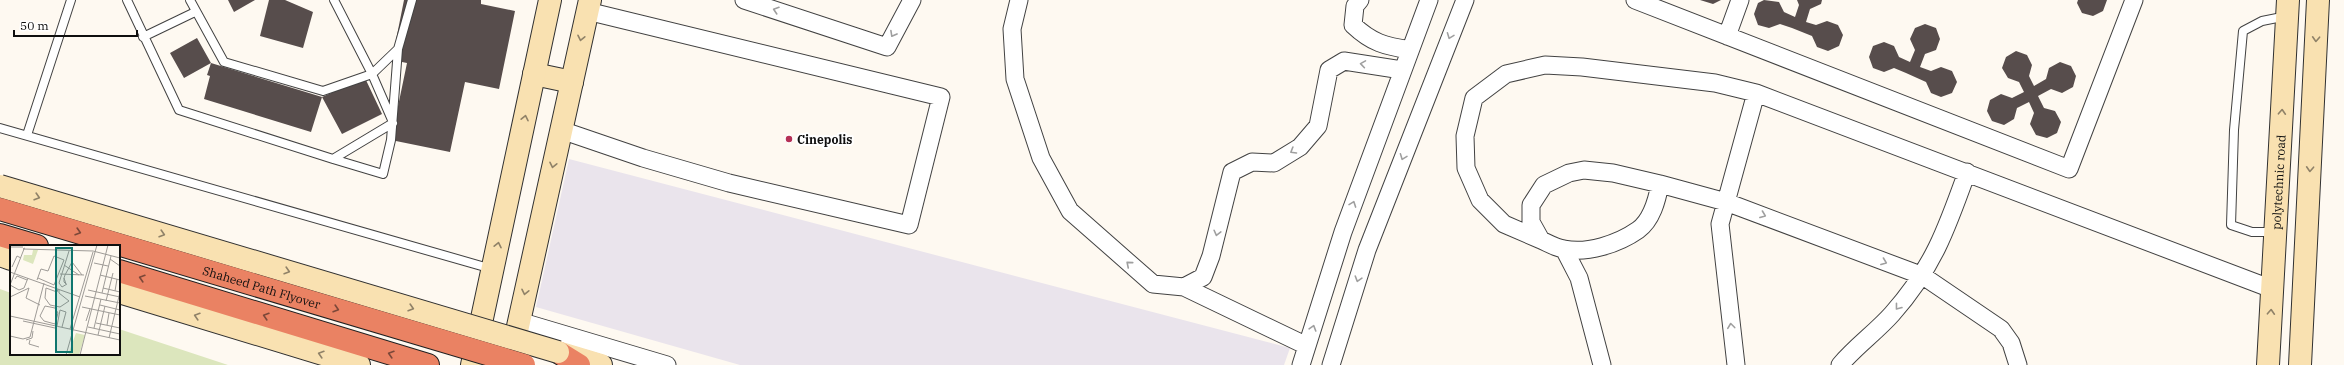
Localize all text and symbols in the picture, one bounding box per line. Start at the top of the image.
one-way arrow [773,7,780,15]
scale bar [14,12,137,38]
text: 50 m [20,18,49,33]
one-way arrow [891,30,898,37]
one-way arrow [1447,33,1455,40]
one-way arrow [578,35,586,41]
one-way arrow [2312,36,2320,42]
one-way arrow [1360,60,1366,69]
one-way arrow [2277,109,2286,115]
one-way arrow [520,114,528,121]
place label: Cinepolis [797,132,852,147]
marker: Cinepolis [784,134,794,144]
street label: polytechnic road [2268,134,2288,230]
one-way arrow [1290,146,1297,154]
one-way arrow [1400,154,1408,161]
one-way arrow [550,162,558,168]
one-way arrow [2305,166,2314,172]
one-way arrow [34,192,41,201]
one-way arrow [1348,201,1356,208]
one-way arrow [1759,211,1766,219]
one-way arrow [74,227,81,236]
one-way arrow [158,229,165,238]
one-way arrow [1213,230,1222,237]
one-way arrow [493,242,501,248]
inset map [10,245,120,355]
one-way arrow [1881,257,1888,265]
one-way arrow [1126,261,1134,268]
street label: Shaheed Path Flyover [201,262,323,312]
one-way arrow [283,266,290,275]
one-way arrow [139,274,146,283]
one-way arrow [1354,276,1363,283]
one-way arrow [522,289,530,295]
one-way arrow [1896,302,1903,309]
one-way arrow [407,303,414,312]
one-way arrow [333,304,340,313]
one-way arrow [2266,309,2275,315]
one-way arrow [194,312,201,320]
one-way arrow [263,312,270,321]
one-way arrow [1727,323,1736,329]
one-way arrow [1308,324,1317,331]
one-way arrow [318,350,325,359]
one-way arrow [387,350,394,359]

